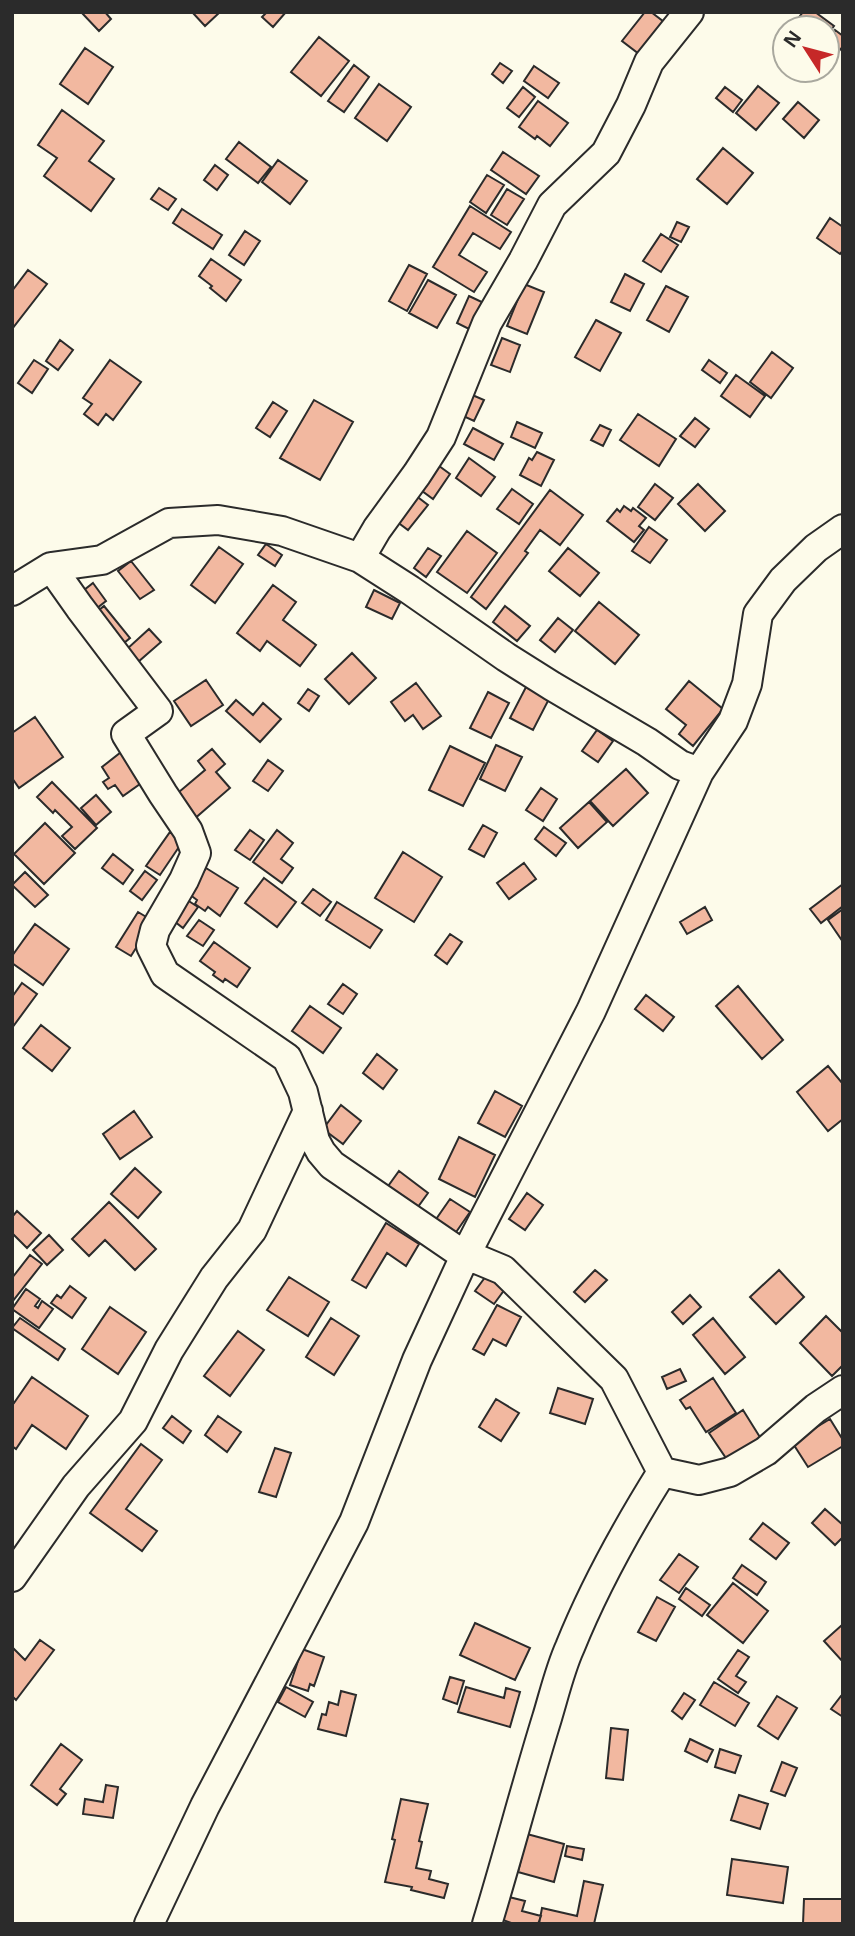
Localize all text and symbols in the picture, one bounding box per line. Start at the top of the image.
north arrow [771,14,841,84]
text: N [777,25,807,53]

